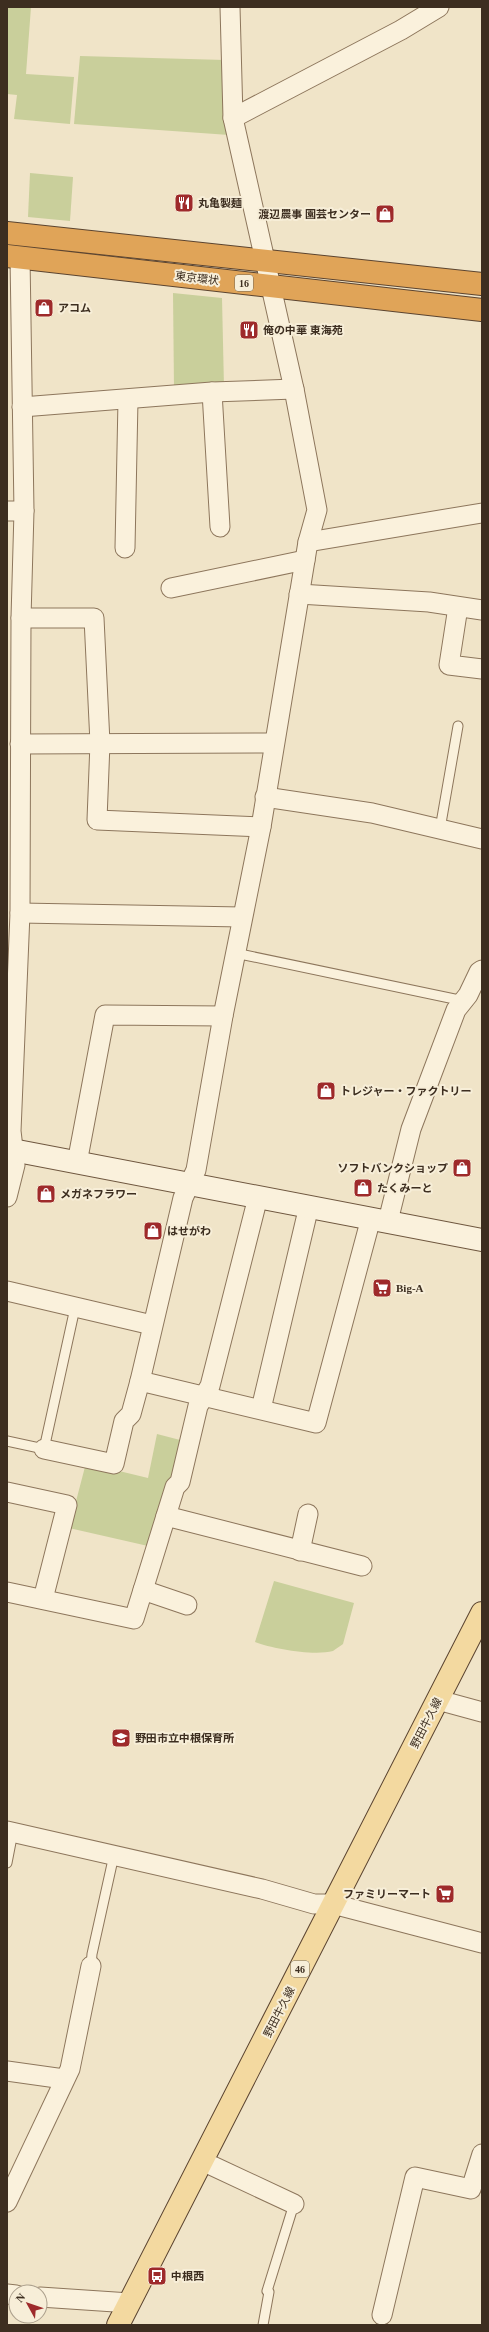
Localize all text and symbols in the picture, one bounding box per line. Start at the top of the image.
restaurant icon: 丸亀製麺 [173,192,195,214]
place label: 丸亀製麺 [198,197,242,209]
shop icon: 渡辺農事 園芸センター [374,203,396,225]
place label: 渡辺農事 園芸センター [258,208,371,220]
street label: 東京環状 [174,269,221,287]
road number: 16 [235,275,253,291]
shop icon: アコム [33,297,55,319]
place label: アコム [58,302,91,314]
restaurant icon: 俺の中華 東海苑 [238,319,260,341]
place label: 俺の中華 東海苑 [263,324,343,336]
shop icon: トレジャー・ファクトリー [315,1080,337,1102]
place label: トレジャー・ファクトリー [340,1085,471,1097]
shop icon: ソフトバンクショップ [451,1157,473,1179]
place label: ソフトバンクショップ [337,1162,448,1174]
shop icon: たくみーと [352,1177,374,1199]
place label: たくみーと [377,1182,432,1194]
shop icon: メガネフラワー [35,1183,57,1205]
place label: メガネフラワー [60,1188,137,1200]
shop icon: はせがわ [142,1220,164,1242]
place label: はせがわ [167,1225,211,1237]
supermarket icon: Big-A [371,1277,393,1299]
place label: Big-A [396,1282,424,1294]
street label: 野田牛久線 [408,1696,444,1750]
school or university icon: 野田市立中根保育所 [110,1727,132,1749]
place label: 野田市立中根保育所 [135,1732,234,1744]
supermarket icon: ファミリーマート [434,1883,456,1905]
place label: ファミリーマート [343,1888,431,1900]
road number: 46 [291,1961,309,1977]
street label: 野田牛久線 [261,1985,297,2039]
bus stop icon: 中根西 [146,2265,168,2287]
place label: 中根西 [171,2270,204,2282]
north arrow [8,2284,48,2324]
text: N [13,2291,28,2304]

